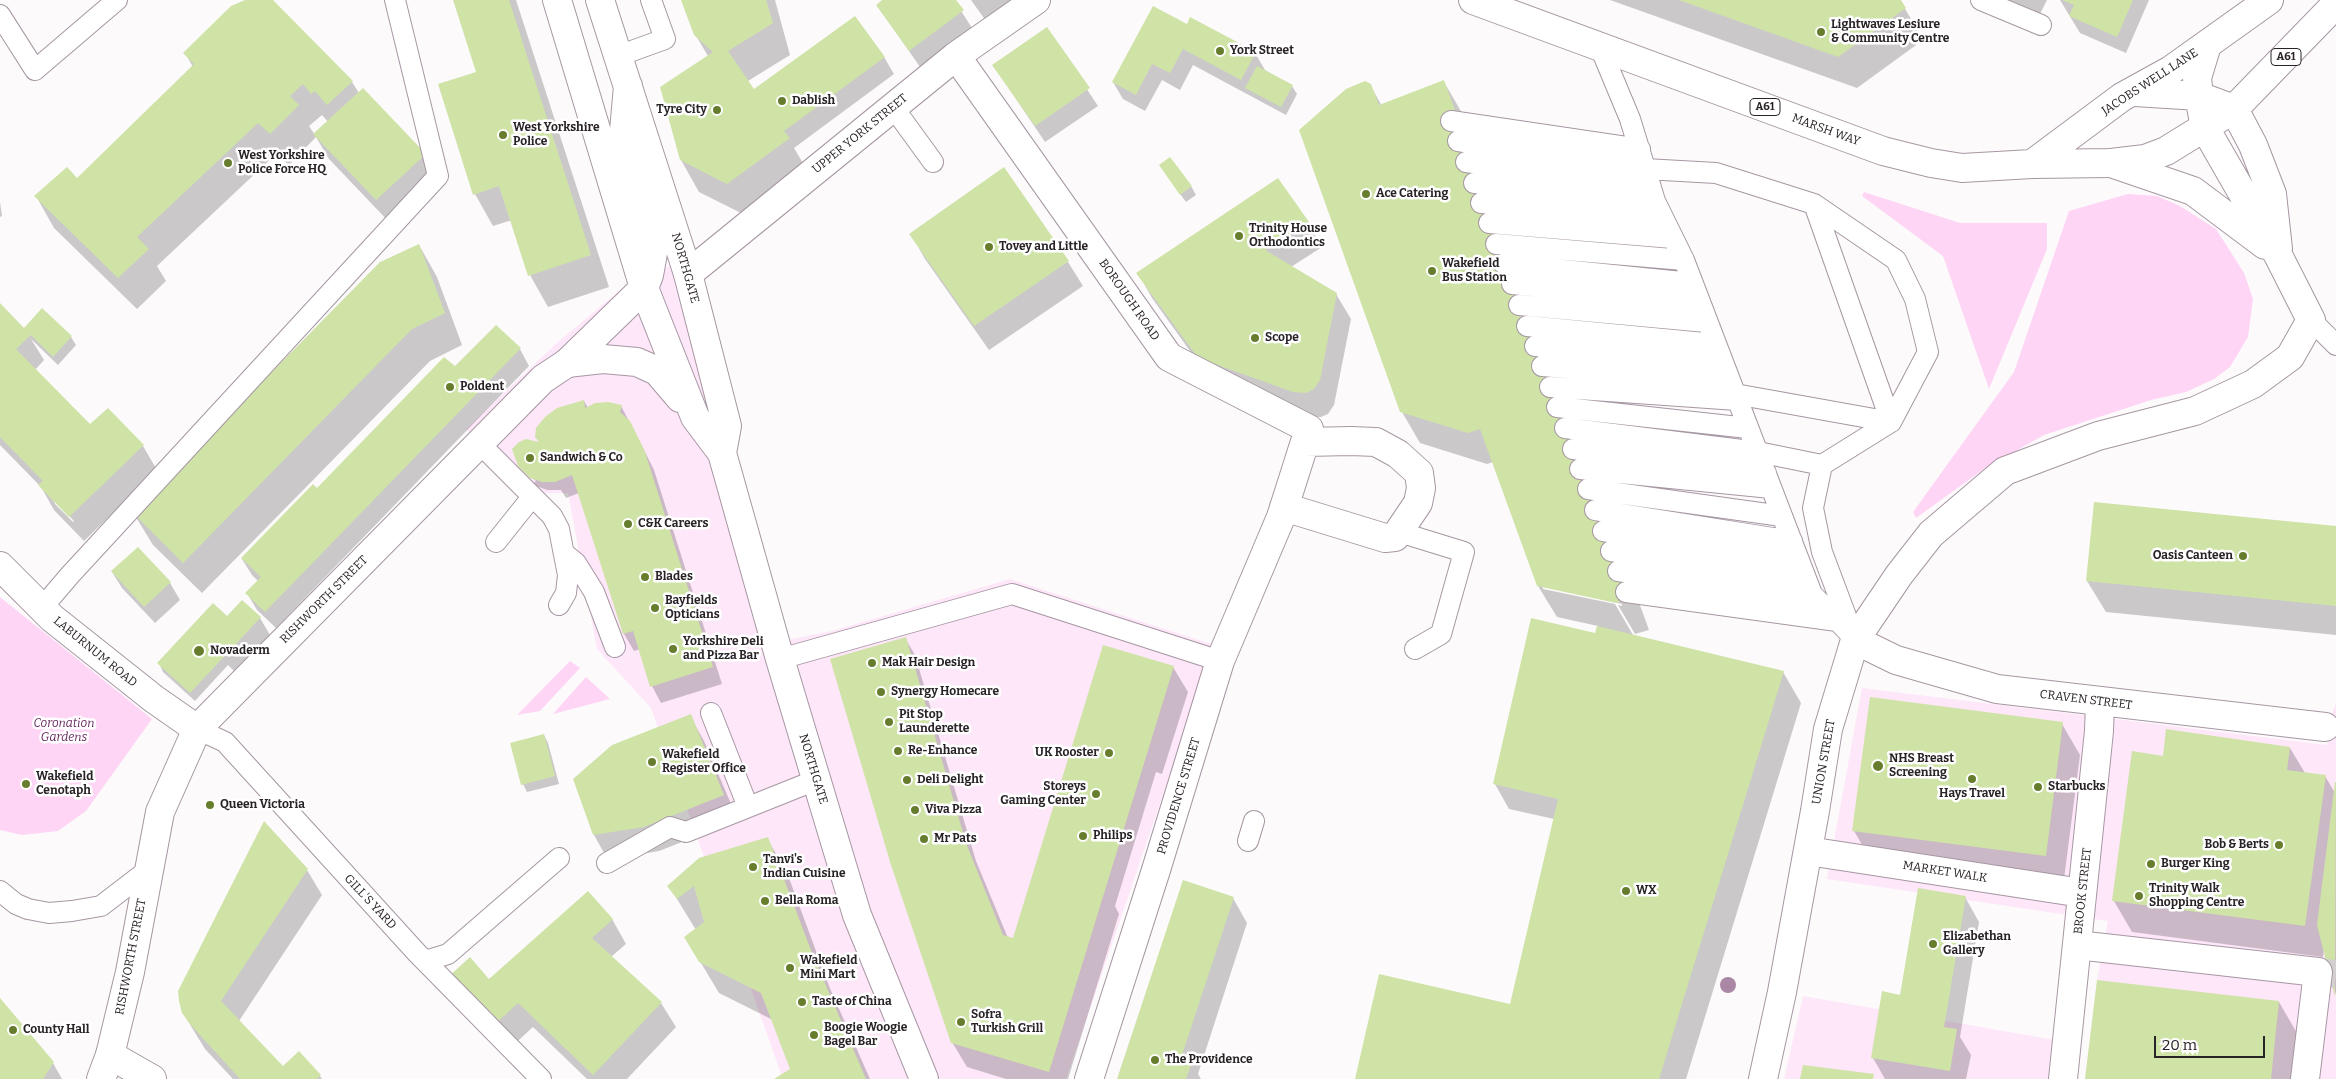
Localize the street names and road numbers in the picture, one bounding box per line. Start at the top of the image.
street label: JACOBS WELL LANE [2099,45,2201,119]
road number: A61 [2271,48,2301,66]
street label: UPPER YORK STREET [810,91,910,177]
road number: A61 [1750,98,1780,115]
street label: MARSH WAY [1790,111,1862,149]
street label: NORTHGATE [668,231,702,305]
street label: BOROUGH ROAD [1096,257,1162,343]
street label: RISHWORTH STREET [277,553,371,647]
street label: LABURNUM ROAD [50,614,140,690]
street label: CRAVEN STREET [2039,687,2133,713]
street label: UNION STREET [1809,718,1839,806]
street label: NORTHGATE [795,732,831,806]
street label: PROVIDENCE STREET [1154,736,1204,856]
street label: BROOK STREET [2071,847,2095,935]
street label: MARKET WALK [1902,858,1988,886]
street label: GILL'S YARD [341,871,399,933]
street label: RISHWORTH STREET [113,898,149,1016]

